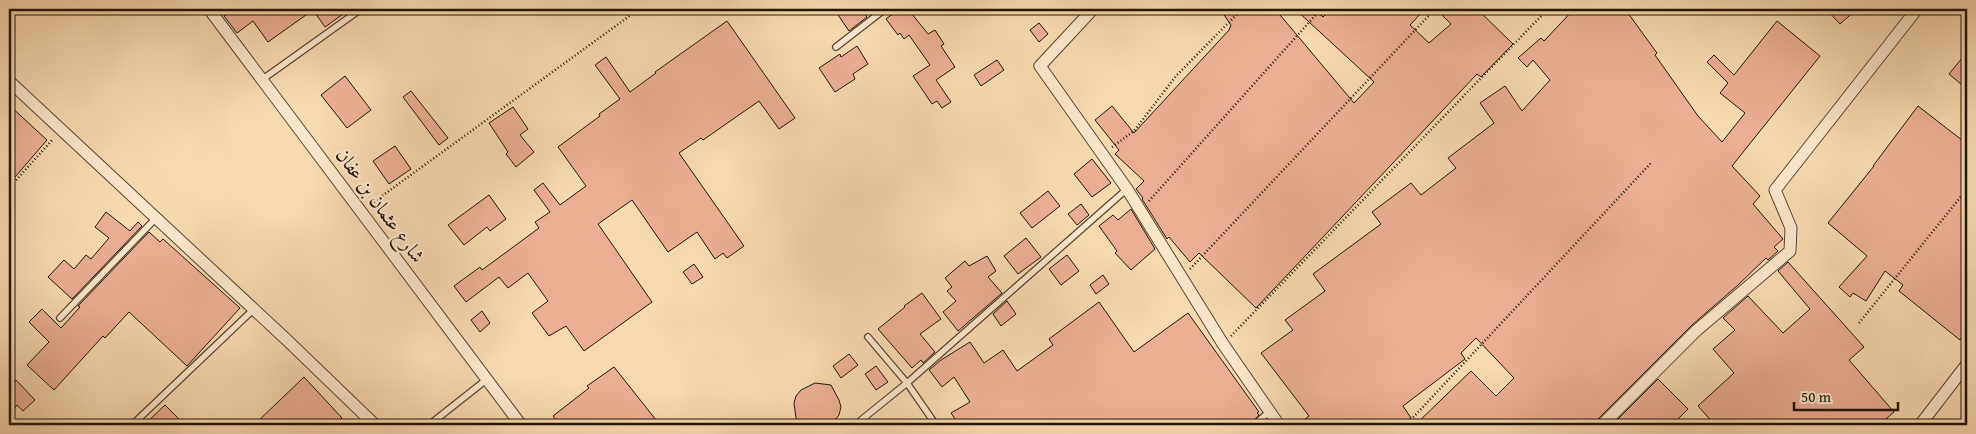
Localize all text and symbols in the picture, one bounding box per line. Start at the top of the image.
street label: شارع عثمان بن عفان [326,142,433,271]
scale bar [1794,379,1897,411]
text: 50 m [1801,386,1832,407]

